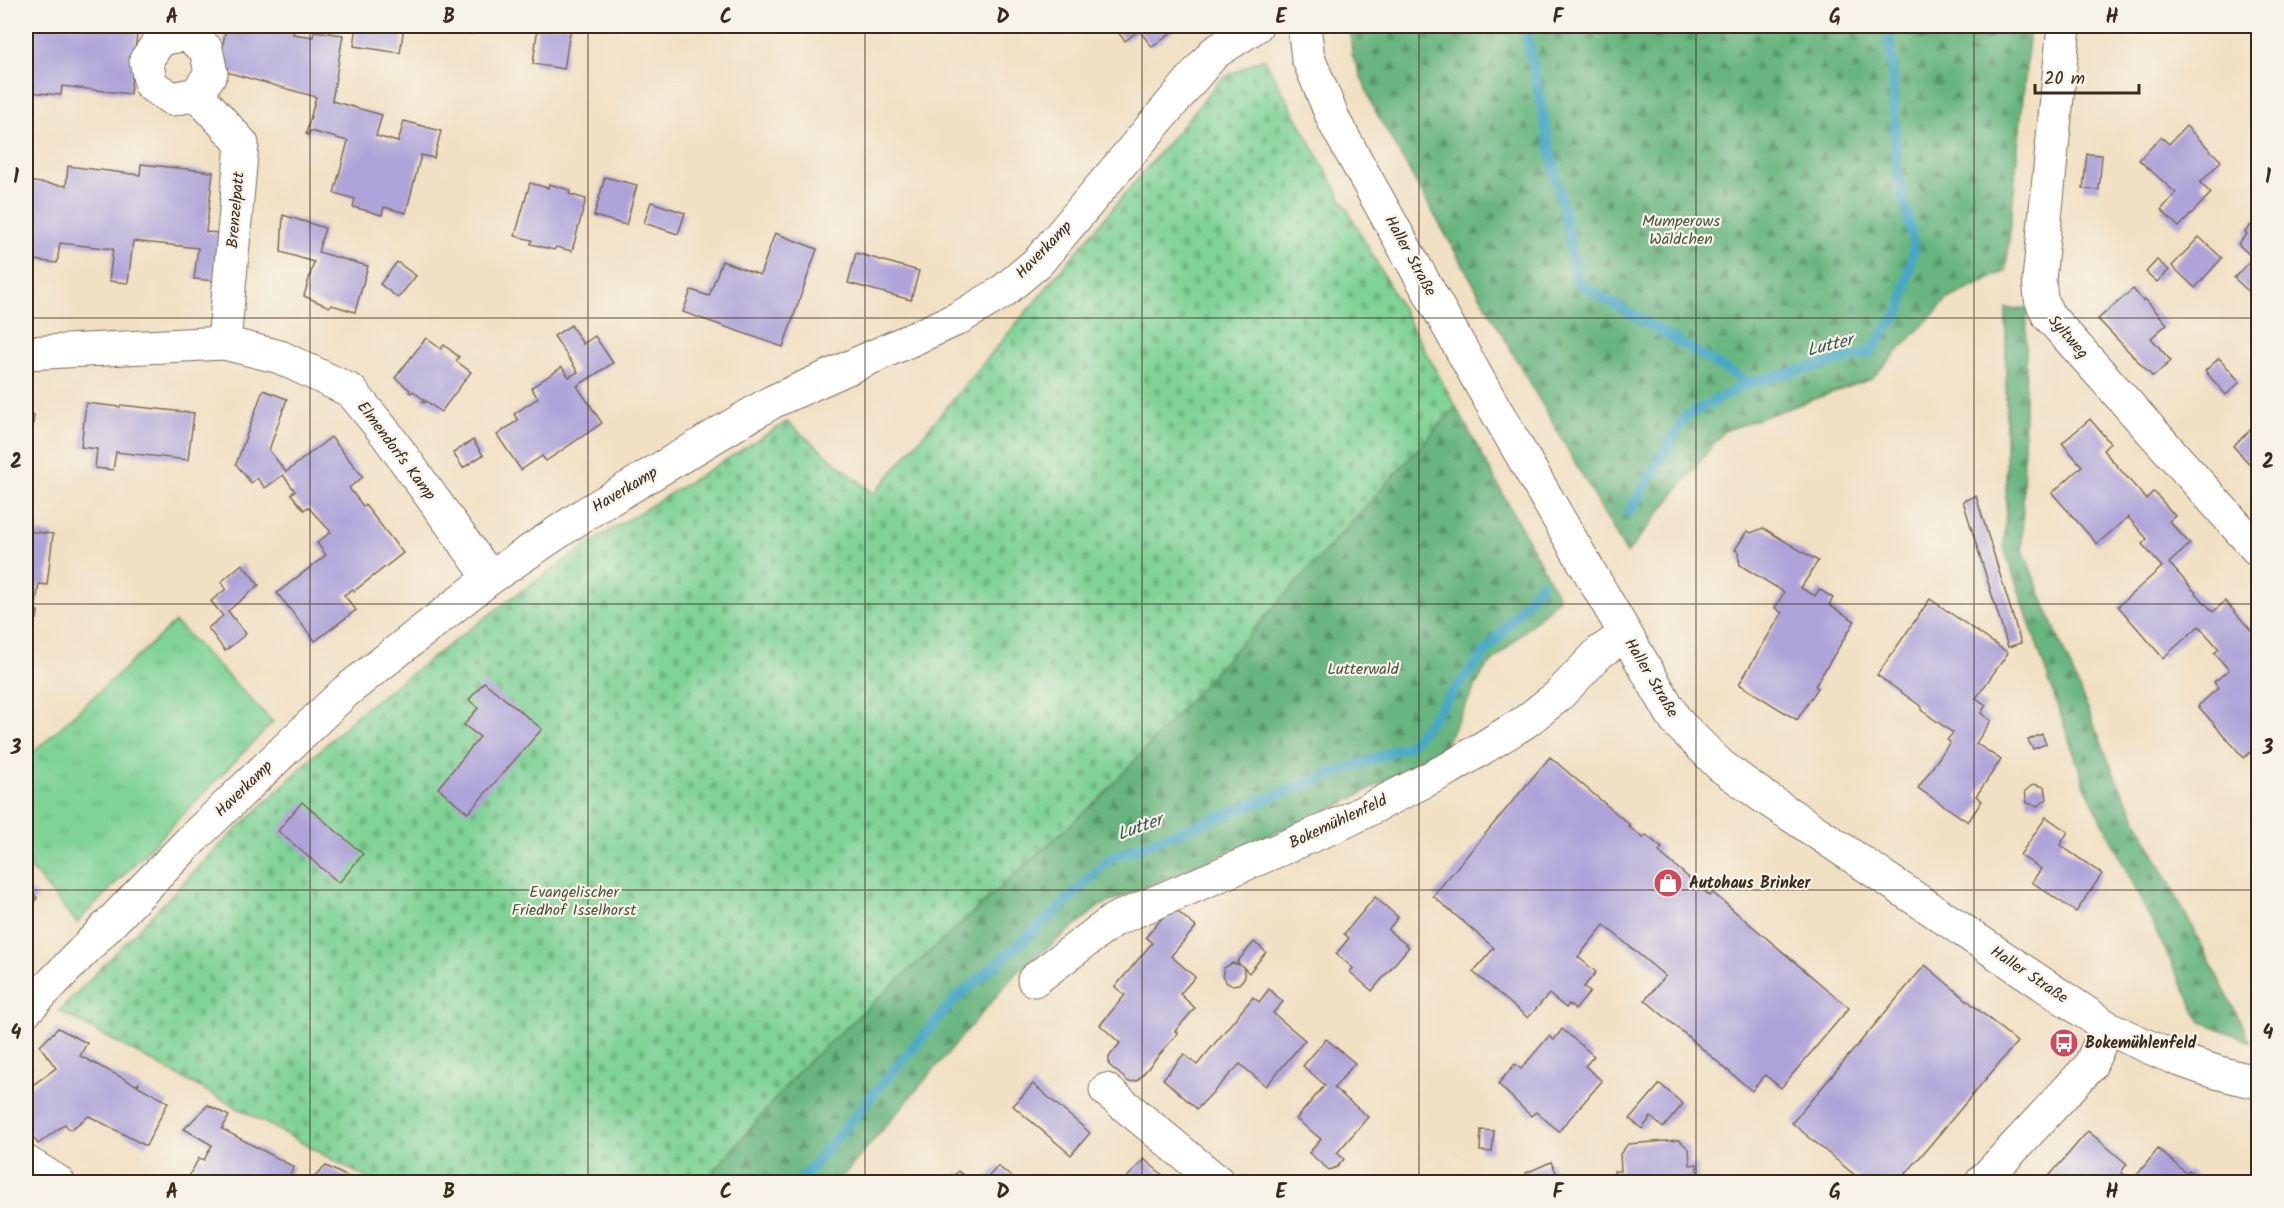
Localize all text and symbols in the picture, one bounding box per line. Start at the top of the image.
text: A [166,2,178,34]
text: B [443,2,455,34]
text: C [720,2,732,34]
text: D [996,2,1010,34]
text: E [1275,2,1287,34]
text: F [1553,2,1565,34]
text: G [1829,2,1841,34]
text: H [2105,2,2119,34]
scale bar [2035,57,2138,95]
text: 20 m [2044,65,2085,94]
text: 1 [13,162,19,194]
text: 1 [2265,162,2271,194]
street label: Brenzelpatt [220,170,252,249]
park label: Mumperows Wäldchen [1642,209,1720,252]
street label: Haller Straße [1377,211,1443,301]
street label: Haverkamp [1010,215,1079,285]
street label: Syltweg [2042,309,2094,365]
water label: Lutter [1804,325,1860,366]
street label: Elmendorfs Kamp [350,396,442,506]
text: 2 [10,447,22,479]
text: 2 [2262,447,2274,479]
street label: Haverkamp [587,460,663,519]
street label: Haller Straße [1617,633,1685,723]
park label: Lutterwald [1327,657,1400,682]
text: 3 [10,733,22,765]
text: 3 [2262,733,2274,765]
street label: Haverkamp [209,754,279,823]
street label: Bokemühlenfeld [1285,788,1392,856]
water label: Lutter [1113,805,1171,850]
shop icon: Autohaus Brinker [1652,867,1684,899]
place label: Autohaus Brinker [1689,871,1811,896]
park label: Evangelischer Friedhof Isselhorst [512,880,637,923]
street label: Haller Straße [1985,940,2073,1010]
text: 4 [11,1018,22,1050]
text: 4 [2263,1018,2274,1050]
bus stop icon: Bokemühlenfeld [2048,1027,2080,1059]
place label: Bokemühlenfeld [2085,1031,2197,1056]
text: A [166,1177,178,1208]
text: B [443,1177,455,1208]
text: C [720,1177,732,1208]
text: D [996,1177,1010,1208]
text: E [1275,1177,1287,1208]
text: F [1553,1177,1565,1208]
text: G [1829,1177,1841,1208]
text: H [2105,1177,2119,1208]

